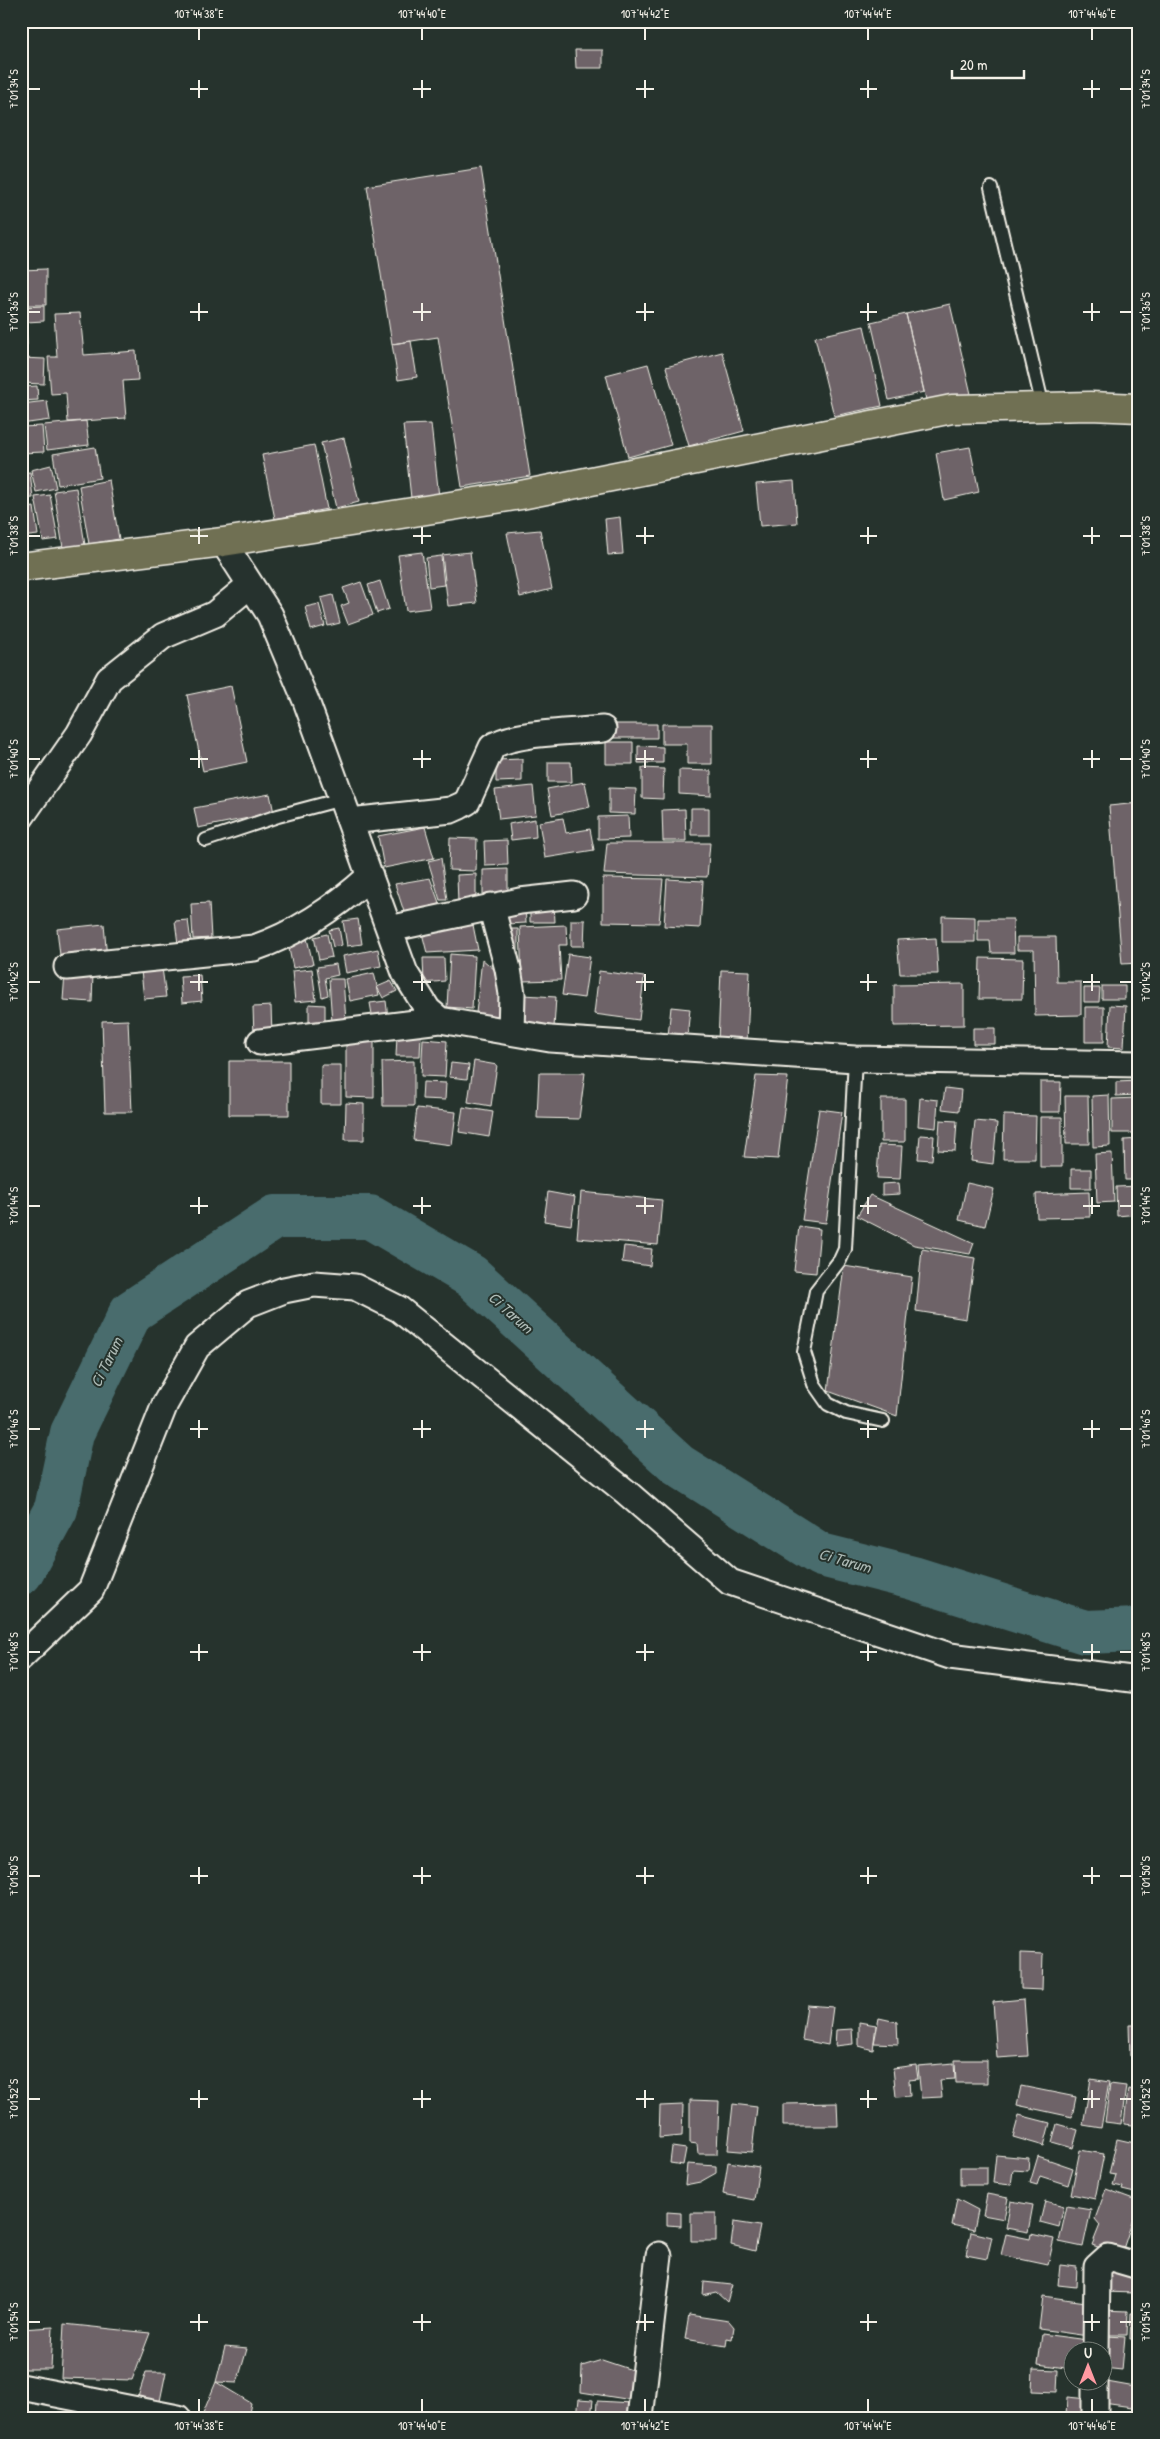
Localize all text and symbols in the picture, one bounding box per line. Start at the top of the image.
text: 107°44'38"E [175,5,224,22]
text: 107°44'40"E [398,5,447,22]
text: 107°44'42"E [621,5,670,22]
text: 107°44'44"E [844,5,892,22]
text: 107°44'46"E [1068,5,1117,22]
scale bar [952,48,1025,80]
text: 20 m [960,54,987,75]
text: 7°01'34"S [5,69,22,109]
text: 7°01'34"S [1137,69,1154,109]
text: 7°01'36"S [5,292,22,332]
text: 7°01'36"S [1137,292,1154,332]
text: 7°01'38"S [5,515,22,556]
text: 7°01'38"S [1137,515,1154,556]
text: 7°01'40"S [5,739,22,779]
text: 7°01'40"S [1137,739,1154,779]
text: 7°01'42"S [5,962,22,1002]
text: 7°01'42"S [1137,962,1154,1002]
text: 7°01'44"S [5,1186,22,1225]
text: 7°01'44"S [1137,1186,1154,1225]
water label: Ci Tarum [484,1286,539,1339]
water label: Ci Tarum [84,1332,128,1391]
text: 7°01'46"S [5,1409,22,1448]
text: 7°01'46"S [1137,1409,1154,1448]
water label: Ci Tarum [816,1542,875,1578]
text: 7°01'48"S [5,1632,22,1672]
text: 7°01'48"S [1137,1632,1154,1672]
text: 7°01'50"S [5,1856,22,1896]
text: 7°01'50"S [1137,1856,1154,1896]
text: 7°01'52"S [5,2078,22,2119]
text: 7°01'52"S [1137,2078,1154,2119]
text: 7°01'54"S [5,2302,22,2342]
text: 7°01'54"S [1137,2302,1154,2342]
north arrow [1062,2342,1112,2392]
text: U [1084,2343,1092,2362]
text: 107°44'38"E [175,2417,224,2434]
text: 107°44'40"E [398,2417,447,2434]
text: 107°44'42"E [621,2417,670,2434]
text: 107°44'44"E [844,2417,892,2434]
text: 107°44'46"E [1068,2417,1117,2434]

